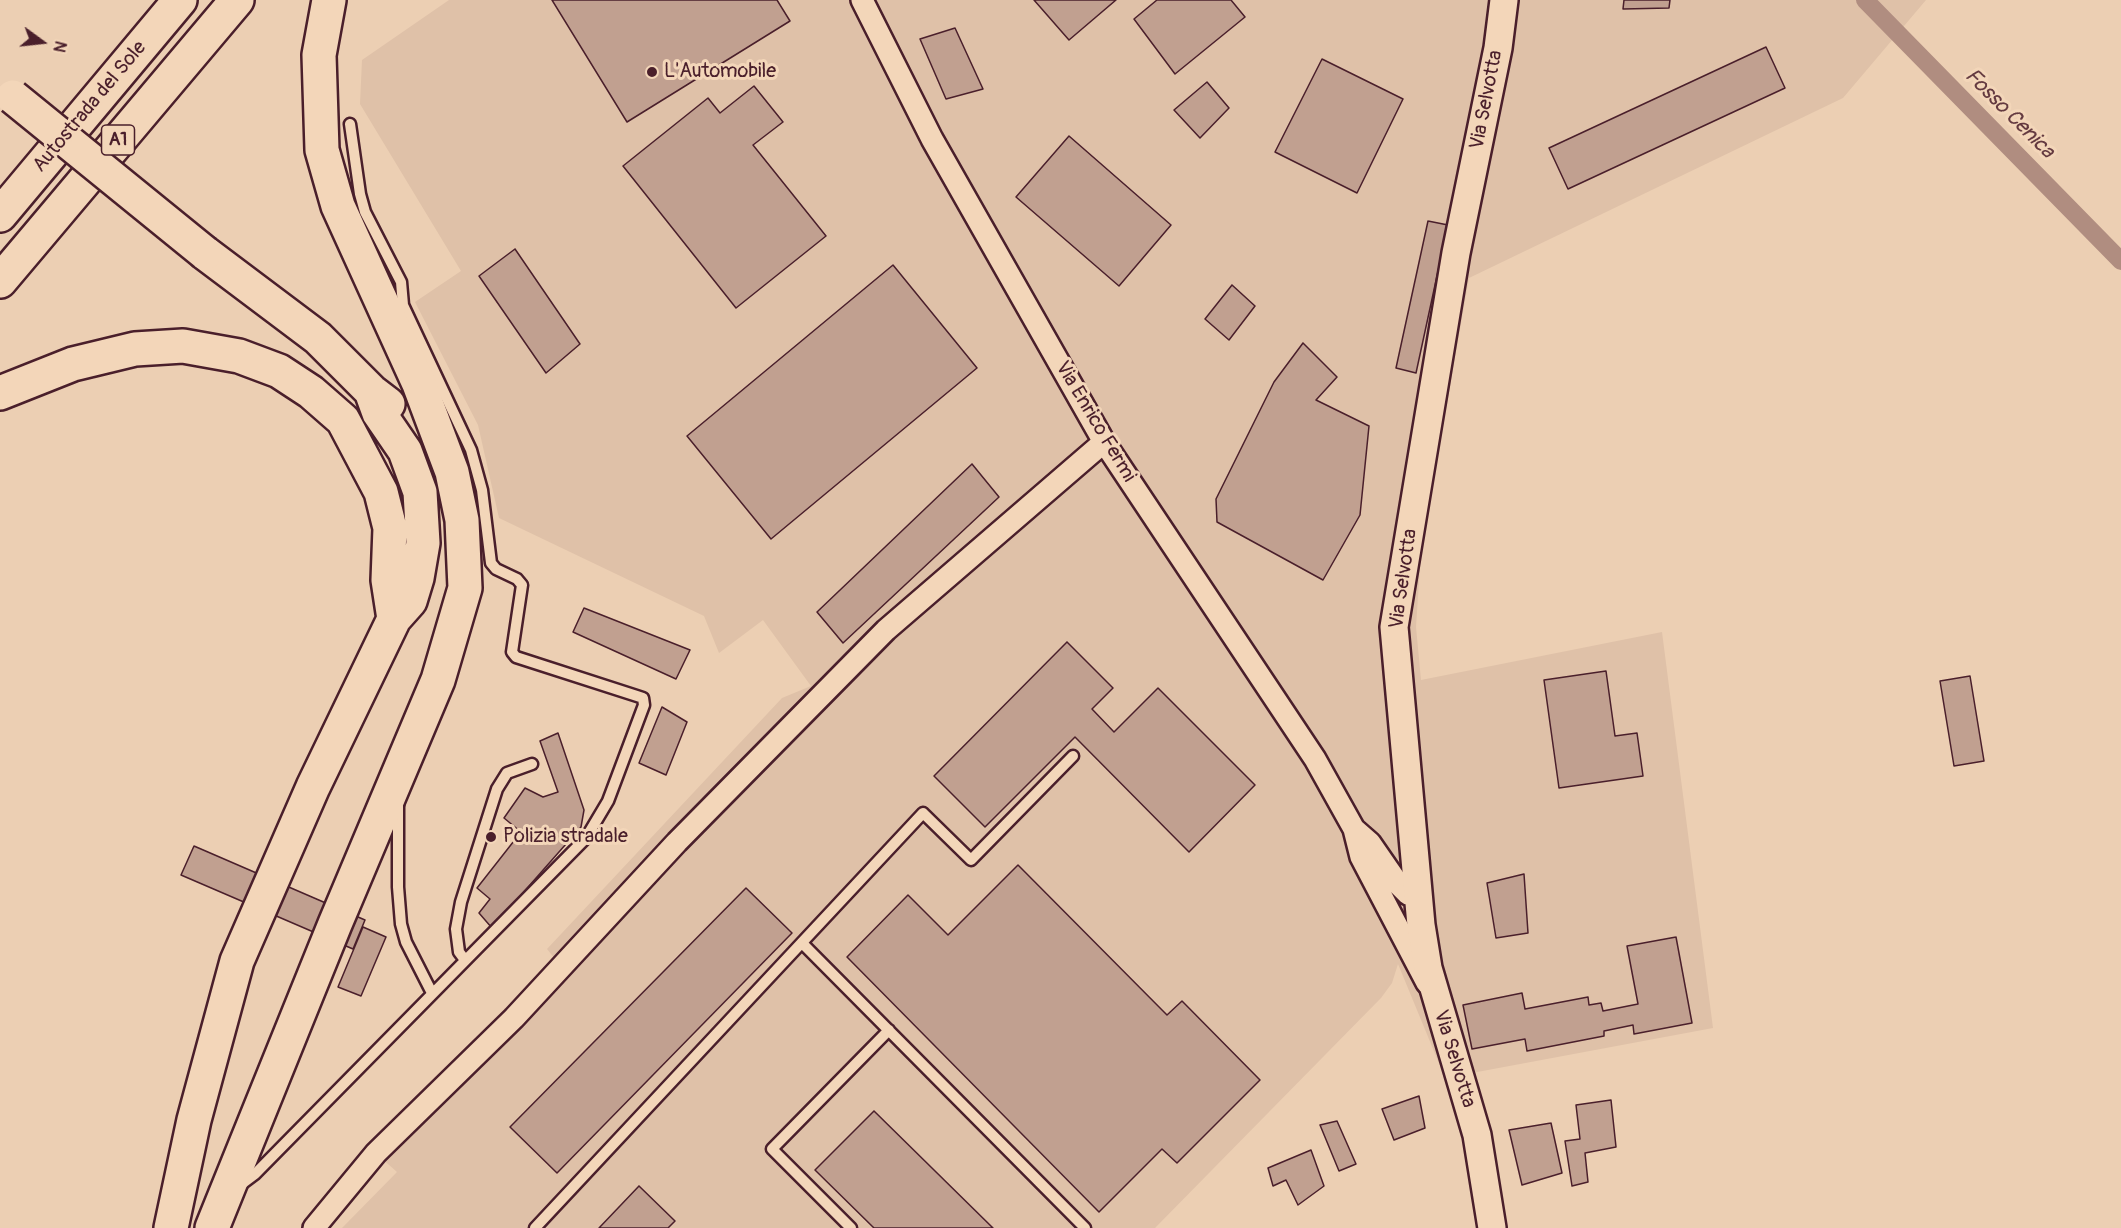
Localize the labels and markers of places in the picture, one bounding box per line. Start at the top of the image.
place label: L'Automobile [664,60,776,84]
marker: L'Automobile [645,65,659,79]
place label: Polizia stradale [503,825,628,849]
marker: Polizia stradale [484,830,498,844]

